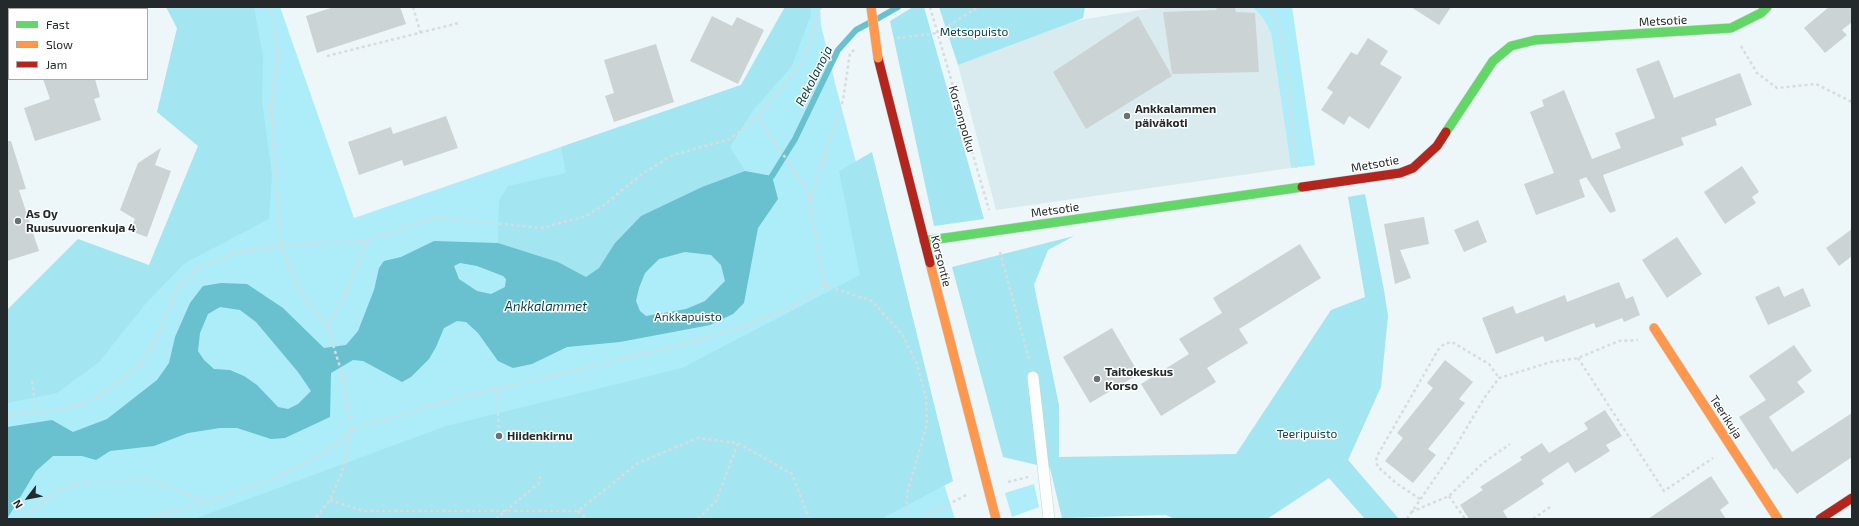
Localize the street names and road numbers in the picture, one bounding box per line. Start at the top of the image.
street label: Metsotie [1638,13,1688,29]
street label: Korsonpolku [946,84,978,154]
street label: Metsotie [1350,153,1400,175]
street label: Metsotie [1030,199,1080,221]
street label: Korsontie [928,234,954,288]
street label: Teerikuja [1707,393,1745,441]

